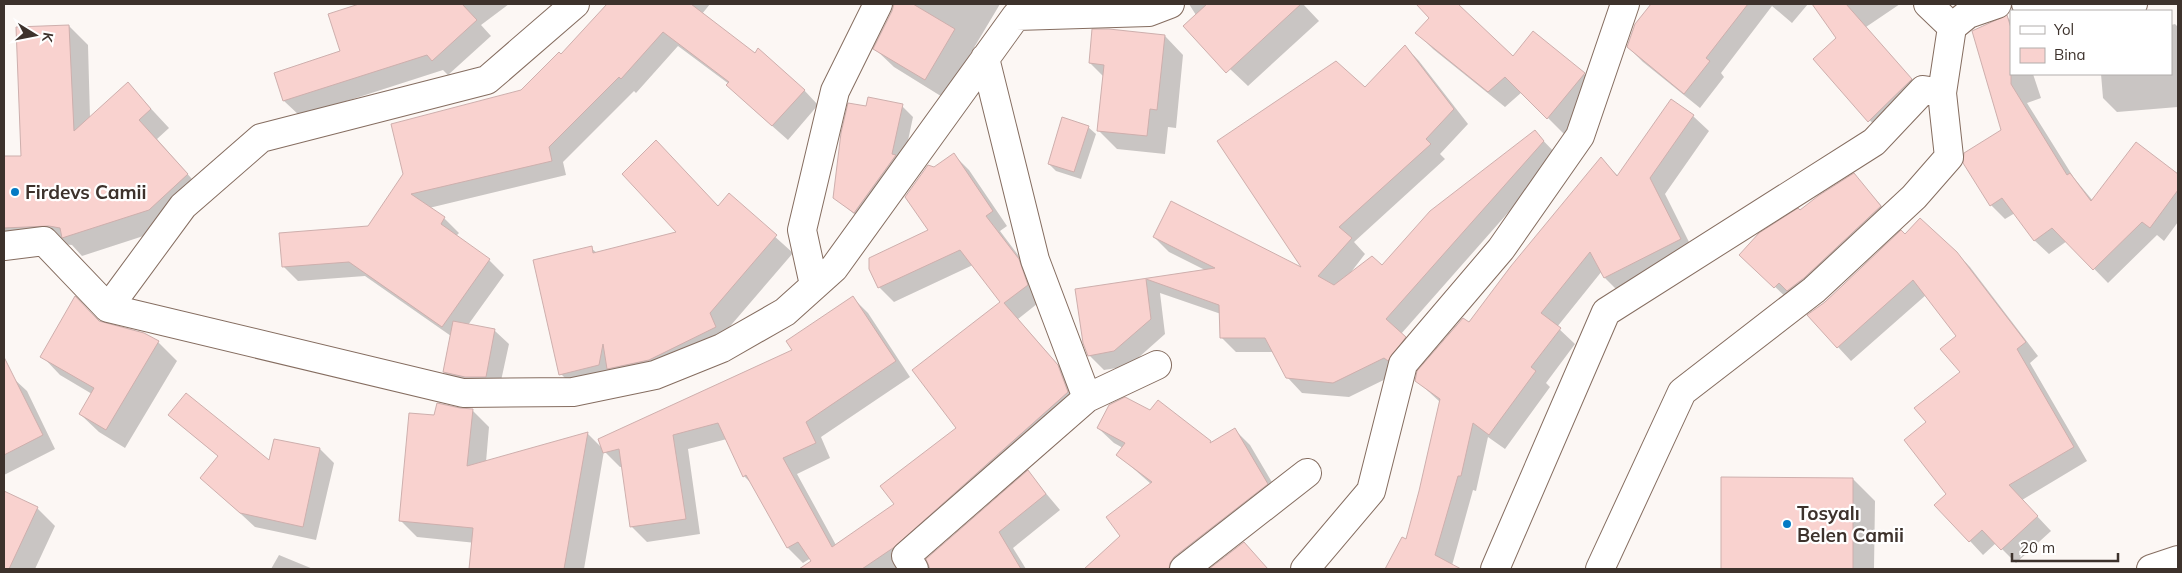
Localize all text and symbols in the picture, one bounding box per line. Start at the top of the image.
north arrow [10,10,60,60]
legend [2010,10,2172,75]
text: Yol [2053,20,2074,39]
text: K [38,31,57,44]
text: Bina [2054,45,2086,64]
place label: Firdevs Camii [25,180,147,204]
marker: Firdevs Camii [9,186,21,198]
place label: Tosyalı Belen Camii [1797,501,1904,547]
marker: Tosyalı Belen Camii [1781,518,1793,530]
scale bar [2012,530,2118,562]
text: 20 m [2020,538,2055,557]

